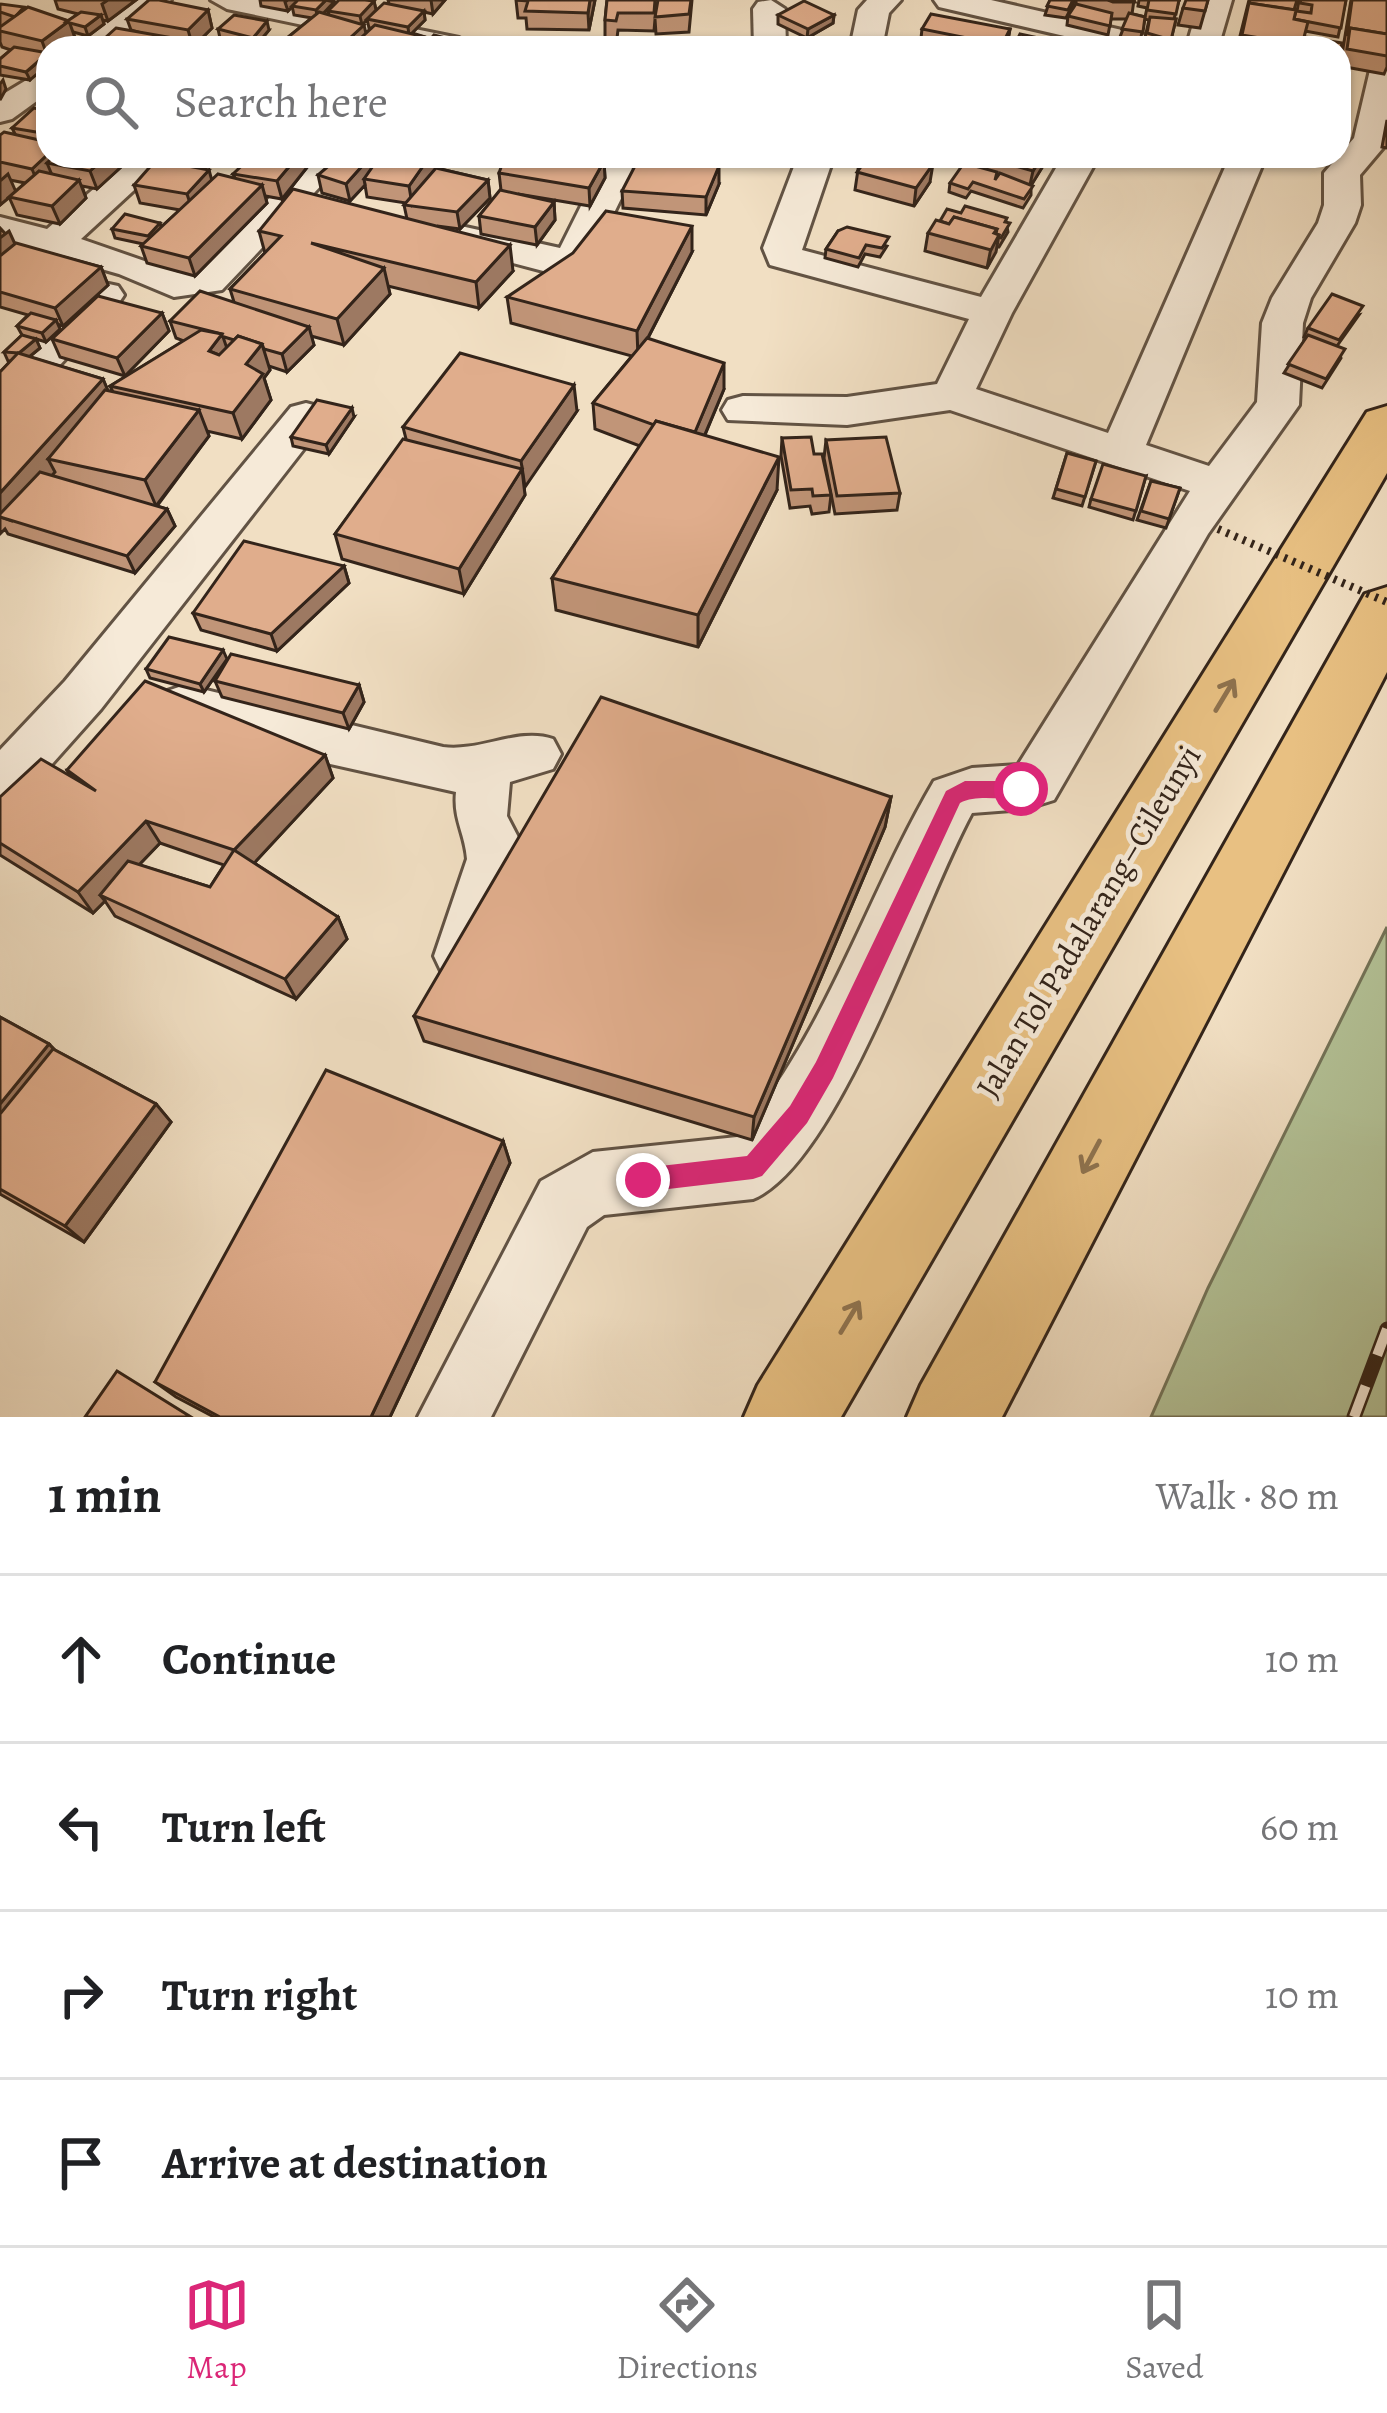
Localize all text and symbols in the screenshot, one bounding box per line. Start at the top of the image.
search box [36,36,1351,168]
icon: search [78,69,144,135]
text: Search here [174,71,388,133]
one-way arrow [1213,679,1237,713]
street label: Jalan Tol Padalarang–Cileunyi [965,736,1211,1106]
route start [994,762,1048,816]
one-way arrow [1079,1139,1102,1174]
route end [616,1153,670,1207]
one-way arrow [838,1301,862,1335]
text: 1 min [48,1460,161,1530]
text: Walk · 80 m [1156,1469,1339,1522]
icon: ahead [48,1626,114,1692]
text: Continue [162,1628,336,1690]
text: 10 m [1265,1632,1339,1685]
icon: left [48,1794,114,1860]
text: Turn left [162,1796,326,1858]
text: 60 m [1260,1800,1339,1853]
icon: right [48,1962,114,2028]
text: Turn right [162,1964,357,2026]
text: 10 m [1265,1968,1339,2021]
icon: arrive [48,2130,114,2196]
text: Arrive at destination [162,2132,548,2194]
tab: Map [184,2272,250,2389]
tab: Directions [617,2272,758,2389]
tab: Saved [1125,2272,1203,2389]

